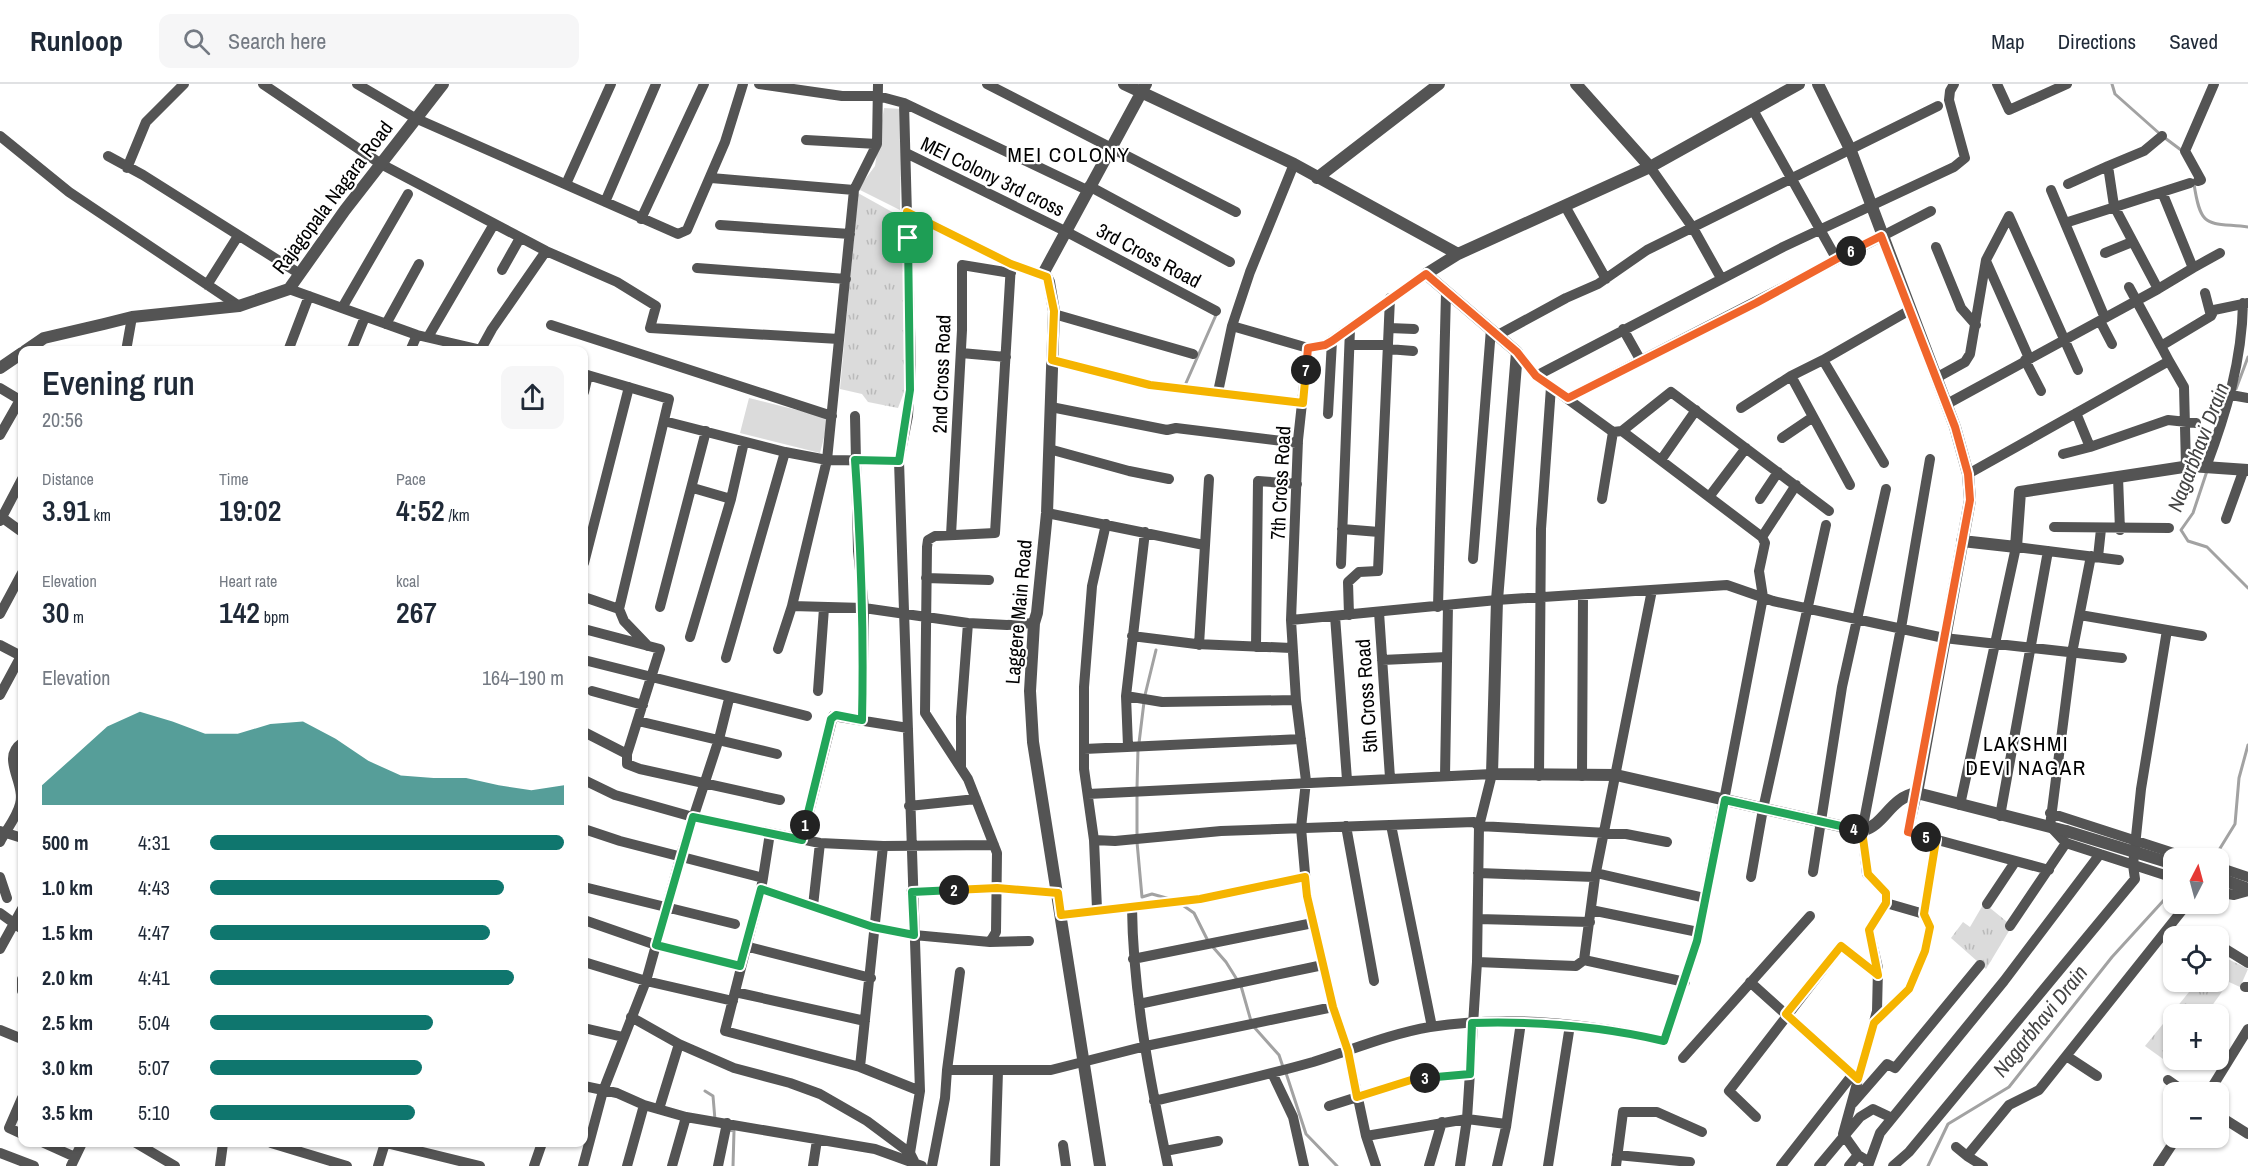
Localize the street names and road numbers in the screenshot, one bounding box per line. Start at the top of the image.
street label: Rajagopala Nagara Road [266,115,398,279]
street label: MEI Colony 3rd cross [917,130,1069,222]
street label: 3rd Cross Road [1092,216,1206,294]
street label: 2nd Cross Road [925,314,957,434]
street label: 7th Cross Road [1264,425,1296,541]
street label: Laggere Main Road [998,539,1038,685]
street label: 5th Cross Road [1349,638,1383,754]

